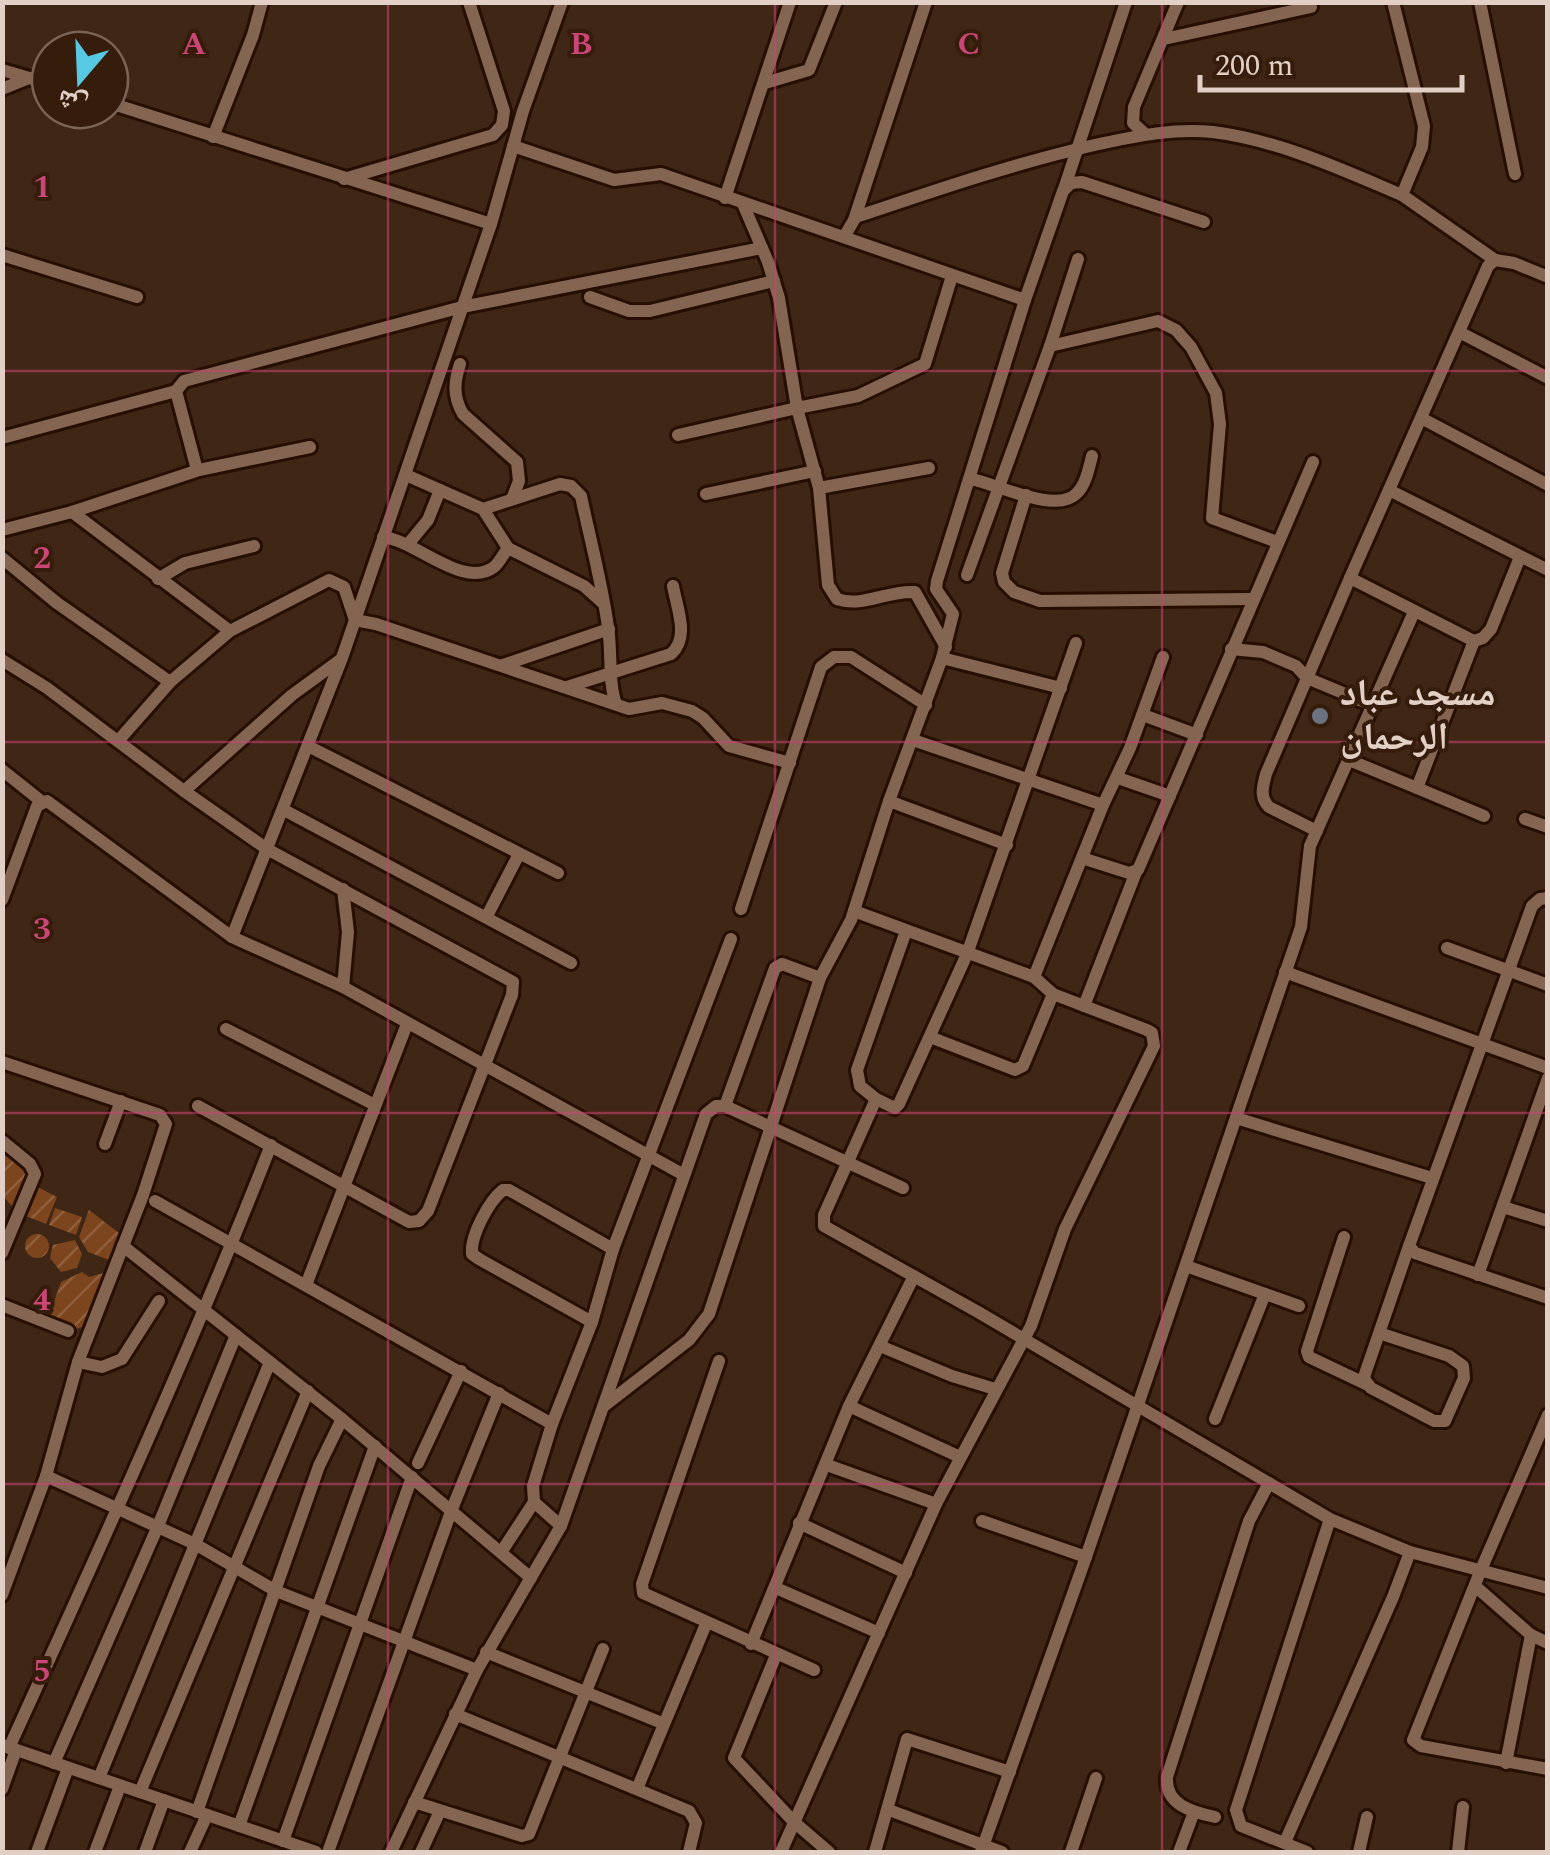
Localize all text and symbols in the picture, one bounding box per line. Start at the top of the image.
text: A [182,20,207,69]
text: B [570,20,592,69]
text: C [958,20,980,69]
north arrow [30,30,130,130]
scale bar [1200,30,1462,92]
text: 200 m [1215,43,1293,89]
text: ش [51,77,93,127]
text: 1 [33,163,51,212]
text: 2 [33,534,51,583]
place label: مسجد عباد الرحمان [1340,665,1496,767]
marker: مسجد عباد الرحمان [1309,705,1331,727]
text: 3 [33,905,51,954]
text: 4 [33,1276,51,1325]
text: 5 [33,1647,51,1696]

